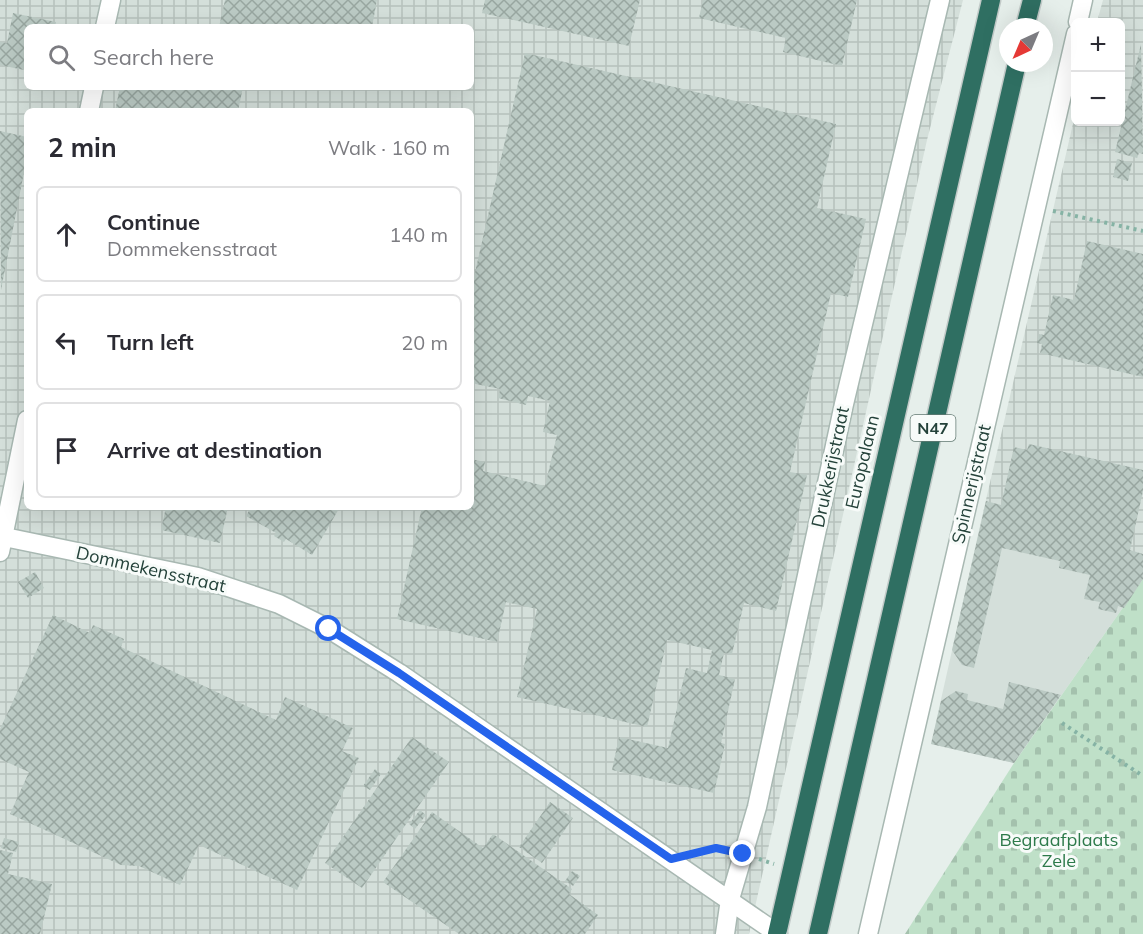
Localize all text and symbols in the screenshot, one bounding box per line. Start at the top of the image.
north arrow [999,18,1053,72]
map controls [1071,18,1125,126]
button: + [1071,18,1125,72]
search box [24,24,474,90]
icon: search [45,41,78,74]
text: Search here [93,43,214,71]
button: − [1071,72,1125,126]
text: 2 min [48,131,117,164]
text: Walk · 160 m [328,135,450,160]
text: Continue [107,208,200,236]
icon: ahead [50,218,83,251]
text: 140 m [389,222,448,247]
text: Dommekensstraat [107,236,277,261]
icon: left [50,326,83,359]
text: Turn left [107,328,194,356]
text: 20 m [401,330,448,355]
street label: Drukkerijstraat [806,404,854,530]
street label: Europalaan [840,413,884,511]
road number: N47 [910,415,956,441]
street label: Spinnerijstraat [946,422,996,546]
icon: arrive [50,434,83,467]
text: Arrive at destination [107,436,322,464]
street label: Dommekensstraat [74,541,228,597]
route start [315,615,341,641]
park label: Begraafplaats Zele [1000,828,1119,872]
route end [729,840,755,866]

